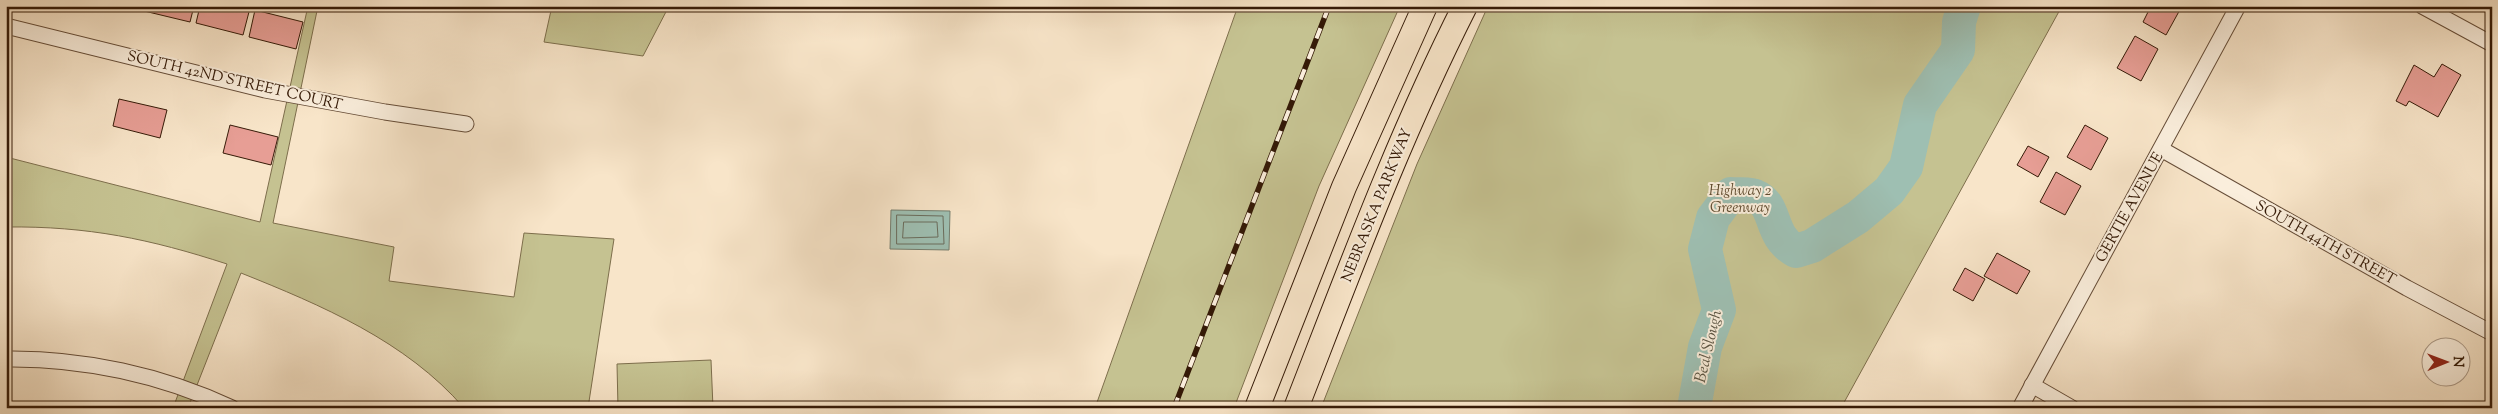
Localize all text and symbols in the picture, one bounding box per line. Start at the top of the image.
street label: SOUTH 42ND STREET COURT [125,46,345,117]
street label: NEBRASKA PARKWAY [1337,125,1418,286]
street label: GERTIE AVENUE [2091,149,2169,267]
park label: Highway 2 Greenway [1709,181,1772,219]
street label: SOUTH 44TH STREET [2251,196,2400,291]
water label: Beal Slough [1690,308,1729,385]
north arrow [2420,336,2470,386]
text: N [2447,356,2467,368]

